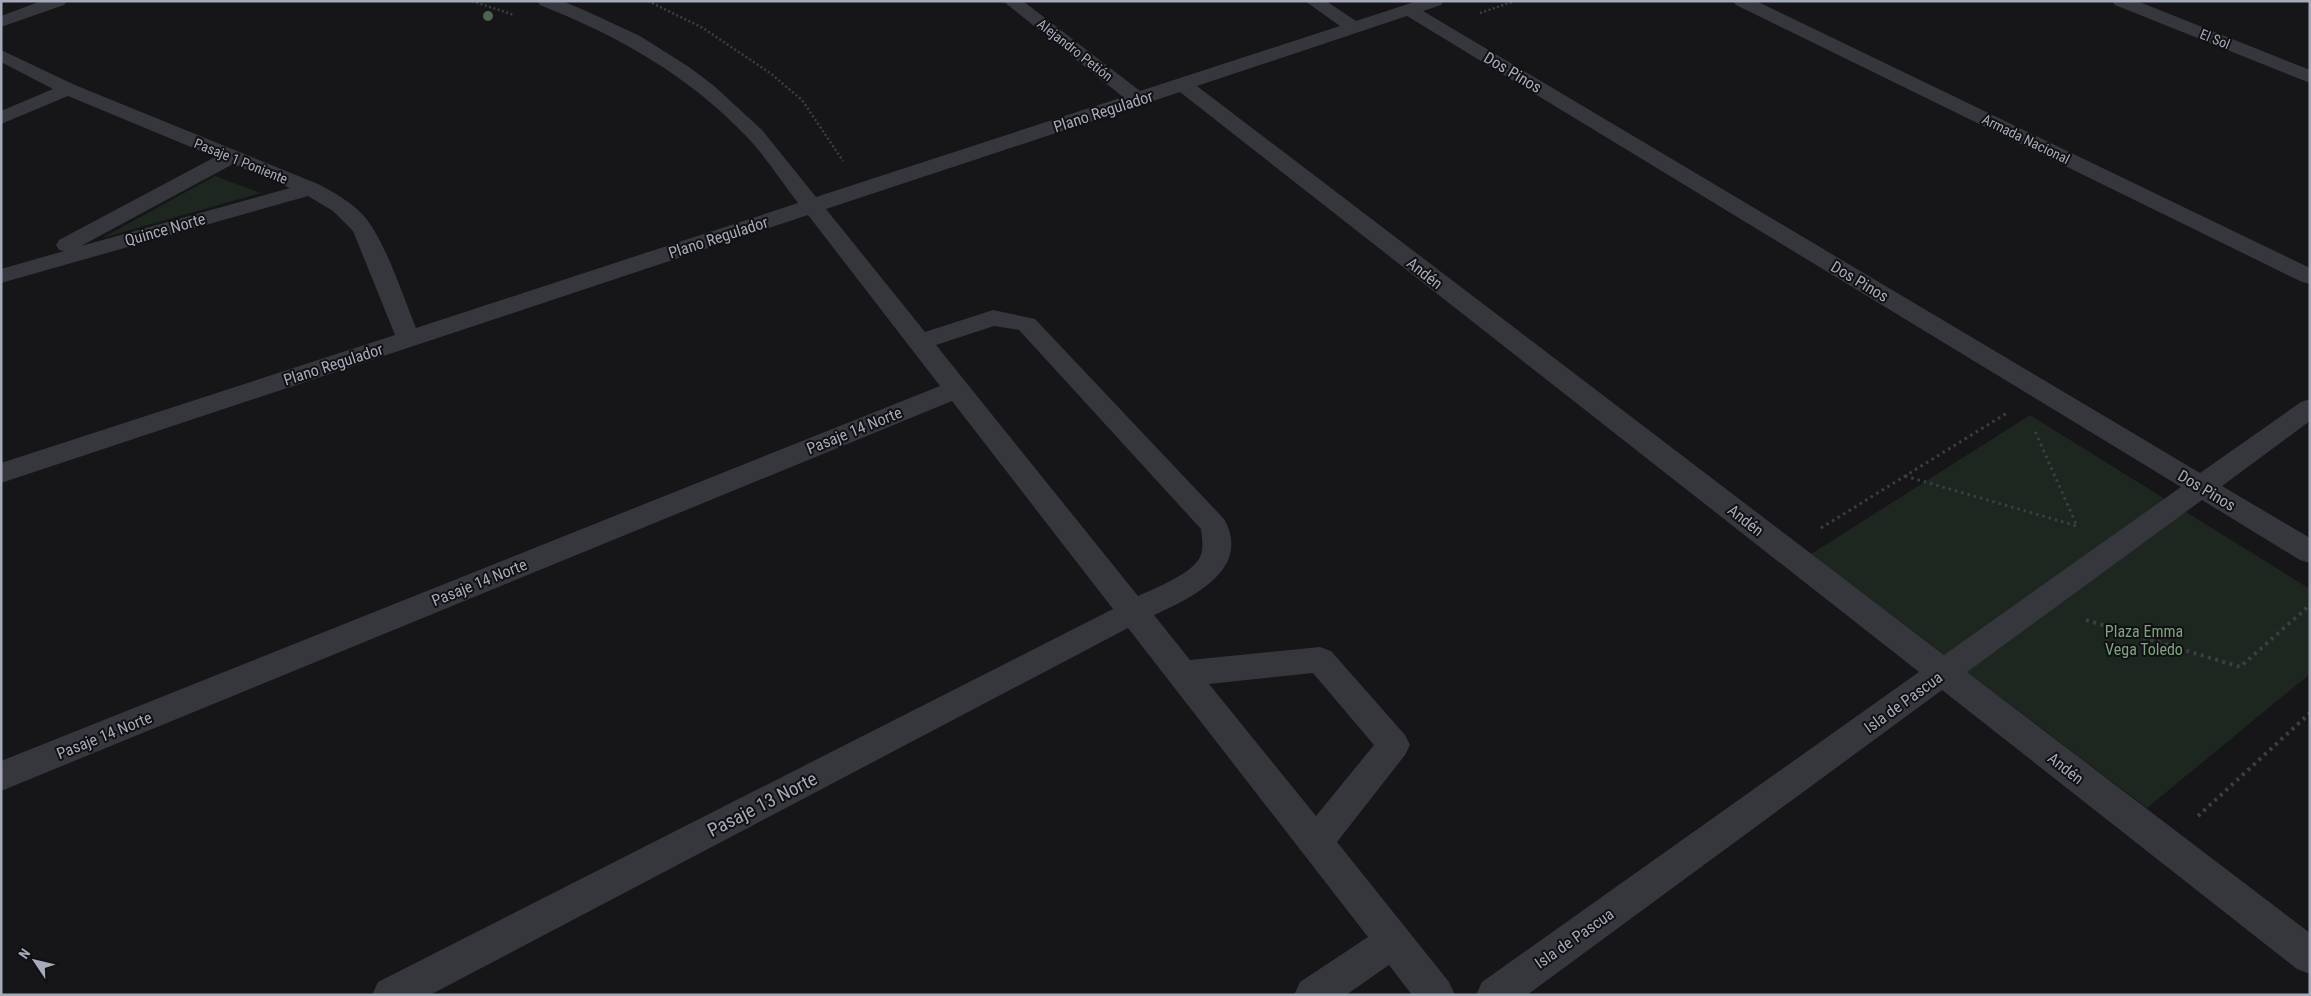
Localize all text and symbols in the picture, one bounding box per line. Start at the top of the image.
street label: Alejandro Petión [1034,16,1116,84]
street label: El Sol [2198,26,2232,52]
street label: Dos Pinos [1481,48,1545,97]
street label: Plano Regulador [1051,86,1155,136]
street label: Armada Nacional [1980,111,2072,167]
street label: Pasaje 1 Poniente [192,135,290,187]
street label: Quince Norte [123,209,208,250]
street label: Plano Regulador [666,212,770,262]
street label: Andén [1403,254,1446,293]
street label: Dos Pinos [1828,257,1892,306]
street label: Plano Regulador [281,339,385,389]
street label: Pasaje 14 Norte [804,403,905,458]
street label: Dos Pinos [2175,466,2239,515]
street label: Andén [1724,501,1767,540]
street label: Pasaje 14 Norte [429,555,530,610]
park label: Plaza Emma Vega Toledo [2105,622,2183,659]
street label: Isla de Pascua [1861,668,1946,737]
street label: Pasaje 14 Norte [54,708,155,763]
street label: Andén [2044,749,2087,788]
street label: Pasaje 13 Norte [704,767,821,842]
street label: Isla de Pascua [1531,904,1617,973]
north arrow [10,936,60,986]
text: N [15,945,33,962]

